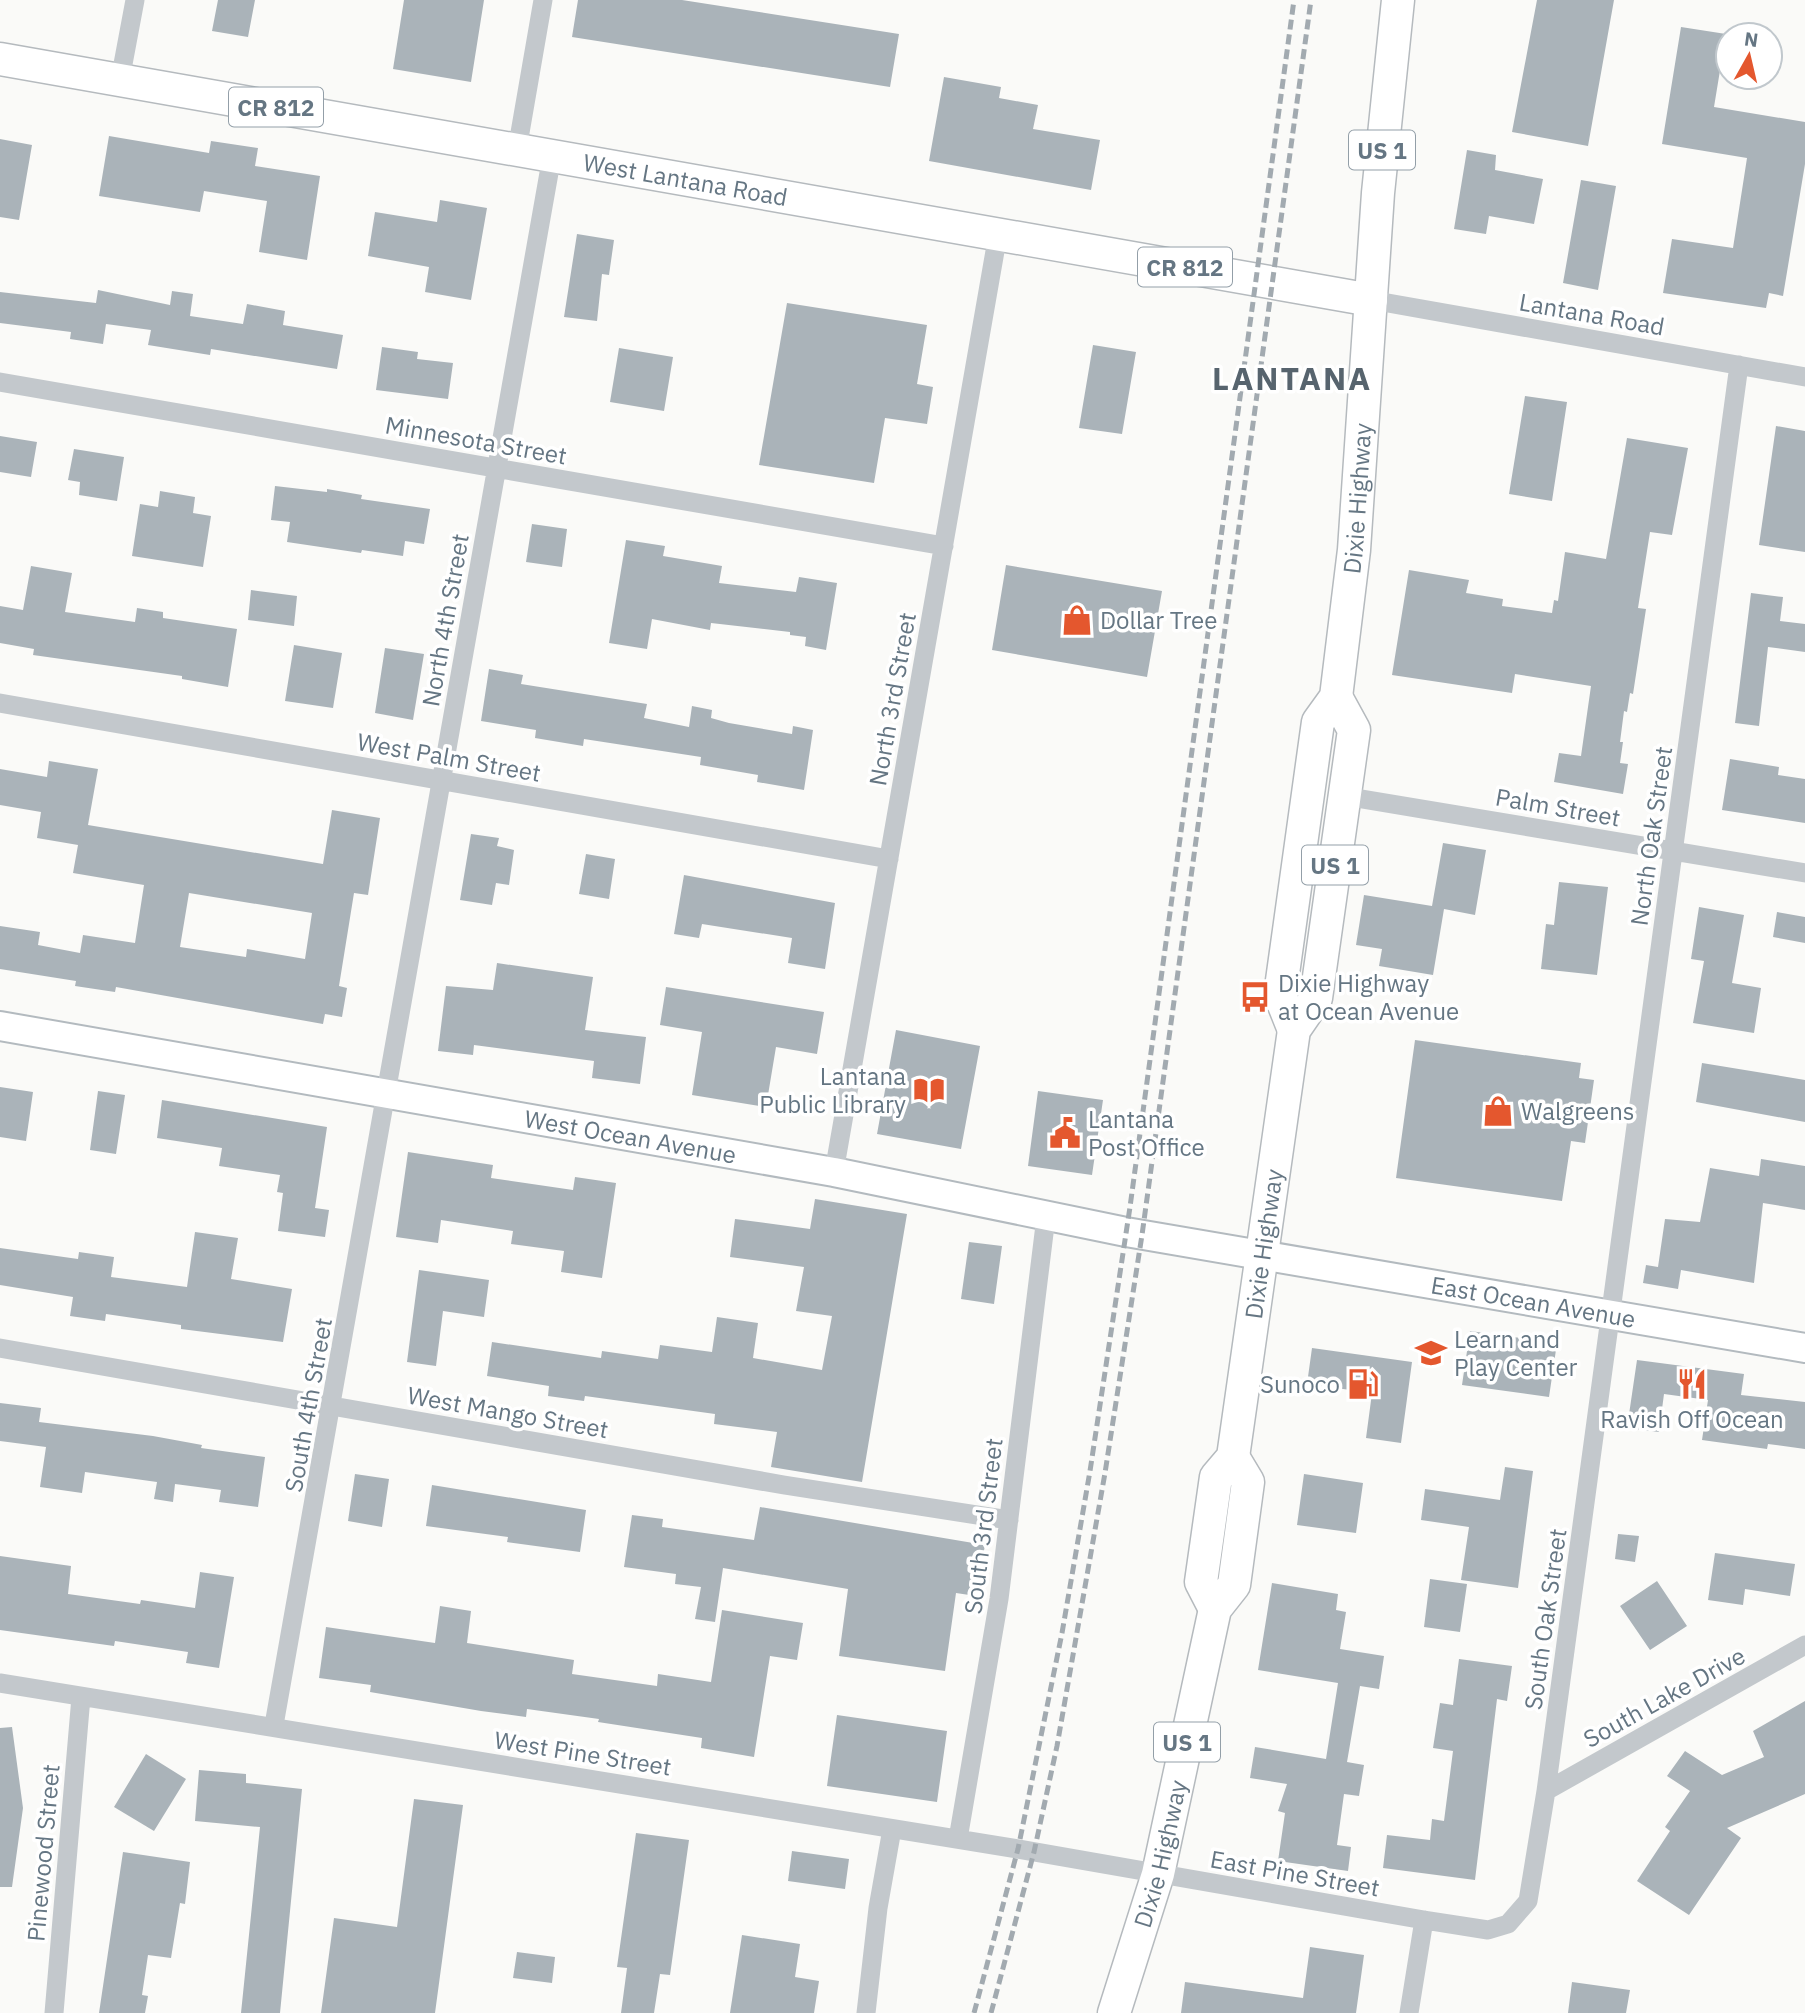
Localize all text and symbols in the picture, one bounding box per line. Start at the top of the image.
north arrow [1714,21,1784,91]
text: N [1743,26,1760,52]
road number: CR 812 [229,88,323,127]
road number: US 1 [1349,130,1415,169]
street label: West Lantana Road [581,146,790,213]
road number: CR 812 [1138,248,1232,286]
street label: Lantana Road [1517,285,1667,343]
district label: LANTANA [1212,357,1372,399]
street label: Minnesota Street [383,408,569,472]
street label: Dixie Highway [1335,422,1379,576]
street label: North 4th Street [414,531,476,709]
shop icon: Dollar Tree [1060,603,1094,637]
place label: Dollar Tree [1100,604,1217,636]
street label: North 3rd Street [861,610,923,788]
street label: West Palm Street [355,725,543,789]
street label: North Oak Street [1623,744,1679,928]
street label: Palm Street [1493,780,1623,834]
road number: US 1 [1302,846,1368,884]
place label: Dixie Highway at Ocean Avenue [1278,967,1459,1027]
bus stop icon: Dixie Highway at Ocean Avenue [1238,980,1272,1014]
place label: Lantana Public Library [759,1060,906,1120]
library icon: Lantana Public Library [912,1073,946,1107]
shop icon: Walgreens [1481,1094,1515,1128]
place label: Walgreens [1521,1095,1635,1127]
street label: West Ocean Avenue [522,1102,739,1171]
place label: Lantana Post Office [1088,1103,1205,1163]
public building icon: Lantana Post Office [1048,1116,1082,1150]
street label: Dixie Highway [1237,1167,1290,1321]
street label: East Ocean Avenue [1429,1268,1638,1335]
street label: South 4th Street [277,1315,339,1495]
place label: Learn and Play Center [1454,1323,1578,1383]
school or university icon: Learn and Play Center [1414,1336,1448,1370]
fuel station icon: Sunoco [1346,1367,1380,1401]
restaurant icon: Ravish Off Ocean [1675,1367,1709,1401]
place label: Sunoco [1260,1368,1340,1400]
street label: West Mango Street [405,1379,611,1445]
place label: Ravish Off Ocean [1600,1403,1784,1435]
street label: South 3rd Street [956,1436,1010,1616]
street label: South Oak Street [1516,1526,1574,1712]
street label: South Lake Drive [1577,1639,1751,1755]
road number: US 1 [1154,1722,1220,1762]
street label: West Pine Street [492,1723,674,1783]
street label: Pinewood Street [19,1763,67,1943]
street label: Dixie Highway [1126,1777,1194,1932]
street label: East Pine Street [1208,1842,1382,1904]

